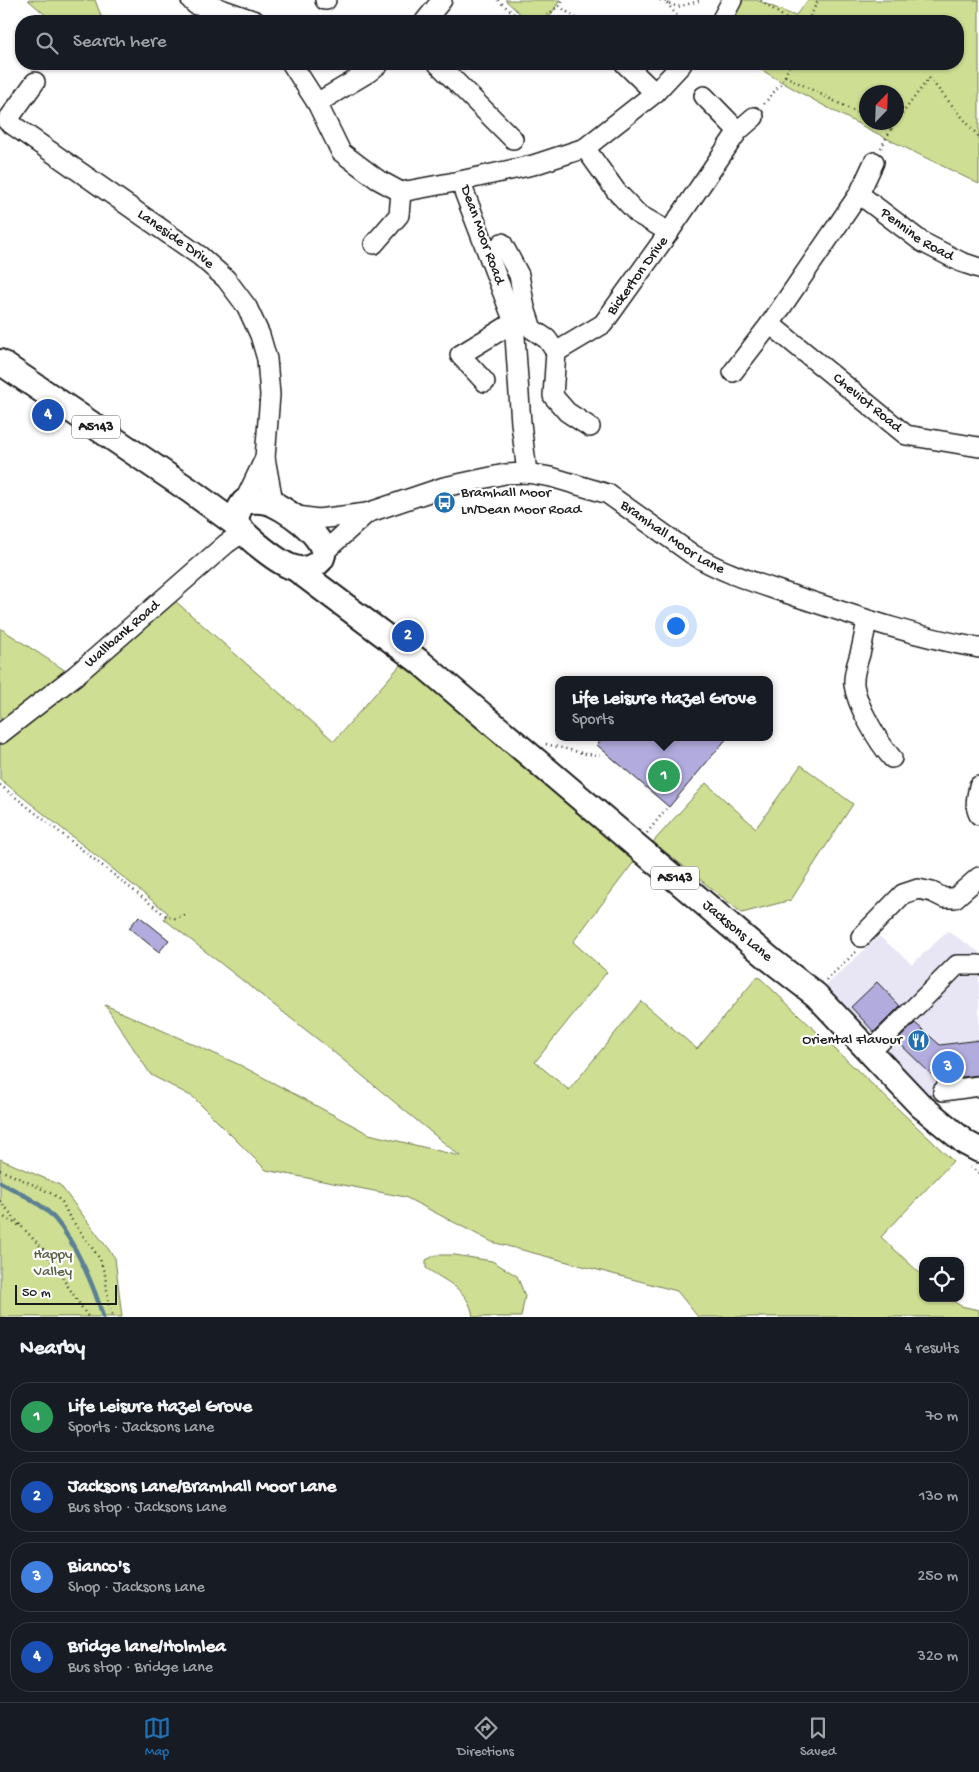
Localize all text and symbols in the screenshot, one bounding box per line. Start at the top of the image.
search box [15,15,964,70]
icon: search [33,29,61,57]
text: Search here [73,31,167,54]
north arrow [859,85,904,130]
street label: Dean Moor Road [455,182,509,288]
street label: Pennine Road [875,204,958,266]
street label: Laneside Drive [134,206,218,273]
street label: Bickerton Drive [603,233,673,320]
street label: Cheviot Road [829,370,906,437]
pin: 4 [32,396,64,434]
road number: A5143 [72,416,120,438]
place label: Bramhall Moor Ln/Dean Moor Road [460,484,583,519]
bus stop icon: Bramhall Moor Ln/Dean Moor Road [433,490,457,514]
street label: Bramhall Moor Lane [616,496,728,579]
street label: Wallbank Road [81,596,165,672]
your location [663,613,689,639]
pin: 2 [392,617,424,655]
popup [555,676,773,741]
text: Life Leisure Hazel Grove [572,688,756,711]
text: Sports [572,711,614,730]
pin: 1 [648,757,680,795]
road number: A5143 [651,866,699,890]
street label: Jacksons Lane [698,896,776,966]
restaurant icon: Oriental Flavour [906,1028,930,1052]
place label: Oriental Flavour [802,1031,904,1049]
pin: 3 [932,1048,964,1086]
park label: Happy Valley [33,1246,73,1281]
map controls [919,1257,964,1302]
button: locate [919,1257,964,1302]
scale bar [15,1282,118,1305]
text: 50 m [22,1285,51,1302]
text: Nearby [20,1337,85,1362]
text: 4 results [904,1340,959,1359]
text: Life Leisure Hazel Grove [68,1396,252,1419]
text: 1 [34,1408,40,1427]
text: 70 m [925,1408,958,1427]
text: Sports · Jacksons Lane [68,1419,214,1438]
text: Jacksons Lane/Bramhall Moor Lane [68,1476,336,1499]
text: 2 [33,1488,41,1507]
text: 130 m [919,1488,958,1507]
text: Bus stop · Jacksons Lane [68,1499,227,1518]
text: Bianco's [68,1556,130,1579]
text: 3 [33,1568,41,1587]
text: 250 m [918,1568,958,1587]
text: Shop · Jacksons Lane [68,1579,205,1598]
text: Bridge lane/Holmlea [68,1636,226,1659]
text: 4 [33,1648,41,1667]
text: 320 m [918,1648,958,1667]
text: Bus stop · Bridge Lane [68,1659,213,1678]
tab: Map [143,1714,171,1761]
tab: Directions [457,1714,514,1761]
tab: Saved [800,1714,836,1761]

